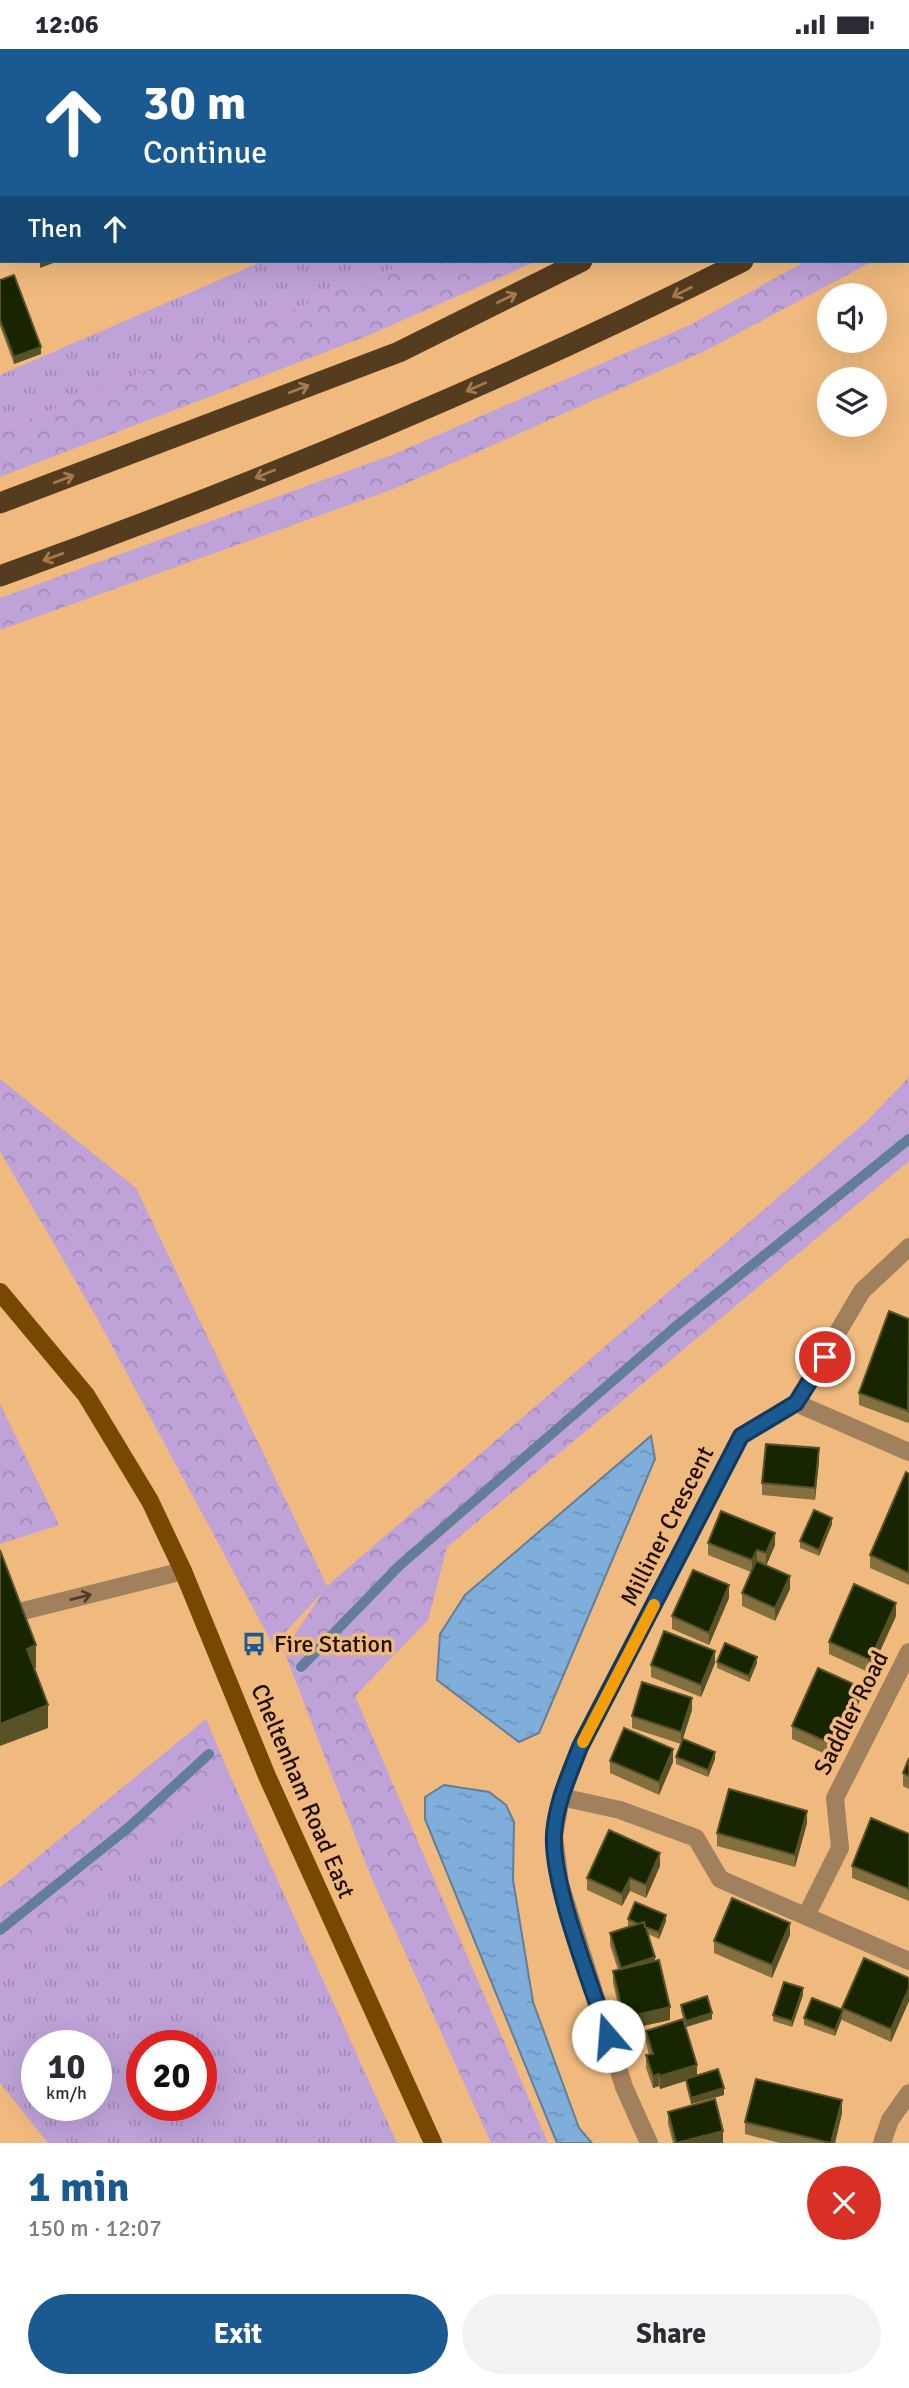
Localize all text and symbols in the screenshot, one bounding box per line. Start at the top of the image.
text: 12:06 [35,9,99,41]
text: 30 m [143,73,246,133]
icon: ahead [28,77,119,168]
text: Continue [143,133,267,172]
icon: ahead [96,210,134,248]
text: Then [28,213,82,245]
map controls [817,283,887,437]
button: sound [817,283,887,353]
one-way arrow [672,285,693,299]
one-way arrow [496,290,517,304]
button: layers [817,367,887,437]
one-way arrow [465,381,487,394]
one-way arrow [288,382,310,395]
one-way arrow [255,468,276,481]
one-way arrow [52,471,74,484]
one-way arrow [43,552,65,564]
pin [795,1327,855,1387]
icon: arrive [806,1338,844,1376]
street label: Milliner Crescent [614,1441,720,1611]
one-way arrow [70,1590,92,1603]
place label: Fire Station [274,1629,393,1659]
bus stop icon: Fire Station [240,1630,268,1658]
street label: Saddler Road [807,1646,895,1780]
street label: Cheltenham Road East [244,1679,362,1903]
position arrow [571,1999,645,2073]
speed limit sign: 20 [126,2030,217,2121]
text: 10 [48,2045,85,2088]
text: km/h [46,2082,87,2104]
text: 1 min [28,2162,129,2213]
button: close [807,2166,881,2240]
text: 150 m · 12:07 [28,2214,162,2243]
button: Exit [28,2294,448,2374]
button: Share [462,2294,881,2374]

